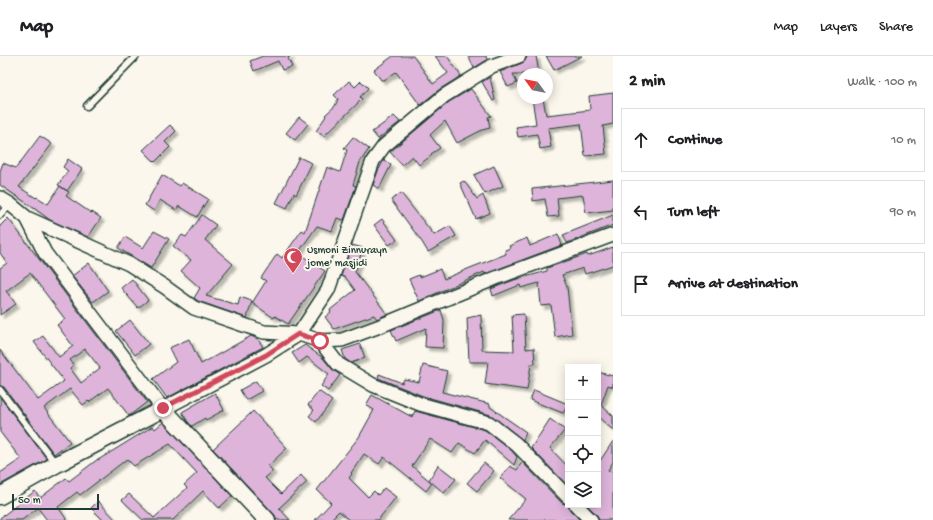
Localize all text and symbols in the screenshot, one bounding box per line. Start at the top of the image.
text: Map [20,16,53,39]
text: Map [774,19,798,36]
text: Layers [820,19,857,36]
text: Share [879,19,913,36]
north arrow [517,68,553,104]
text: 2 min [629,72,665,92]
text: Walk · 100 m [848,75,917,90]
icon: ahead [630,129,652,151]
text: Continue [668,131,722,149]
text: 10 m [891,133,916,148]
icon: left [630,201,652,223]
text: Turn left [668,203,719,221]
text: 90 m [890,205,916,220]
place label: Usmoni Zinnurayn jome' masjidi [305,245,388,270]
mosque icon: Usmoni Zinnurayn jome' masjidi [282,246,304,274]
icon: arrive [630,273,652,295]
text: Arrive at destination [668,275,798,293]
route start [311,332,329,350]
map controls [565,364,601,508]
button: + [565,364,601,400]
route end [154,399,172,417]
button: − [565,400,601,436]
button: locate [565,436,601,472]
button: layers [565,472,601,508]
scale bar [12,492,99,511]
text: 50 m [18,495,40,507]

